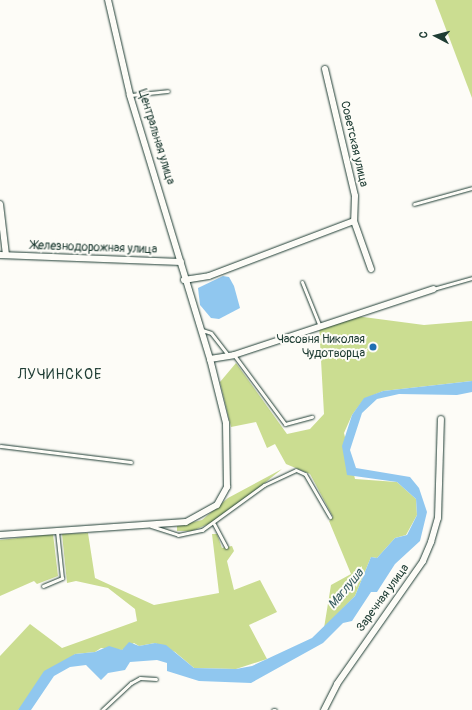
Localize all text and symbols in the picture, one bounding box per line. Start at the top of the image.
north arrow [416,16,456,56]
text: С [417,31,430,39]
street label: Центральная улица [135,87,177,187]
street label: Советская улица [337,100,371,188]
street label: Железнодорожная улица [30,239,158,257]
place label: Часовня Николая Чудотворца [276,333,365,361]
marker: Часовня Николая Чудотворца [368,342,378,352]
district label: ЛУЧИНСКОЕ [18,367,102,383]
street label: Заречная улица [354,561,412,635]
water label: Маглуша [325,566,367,612]

